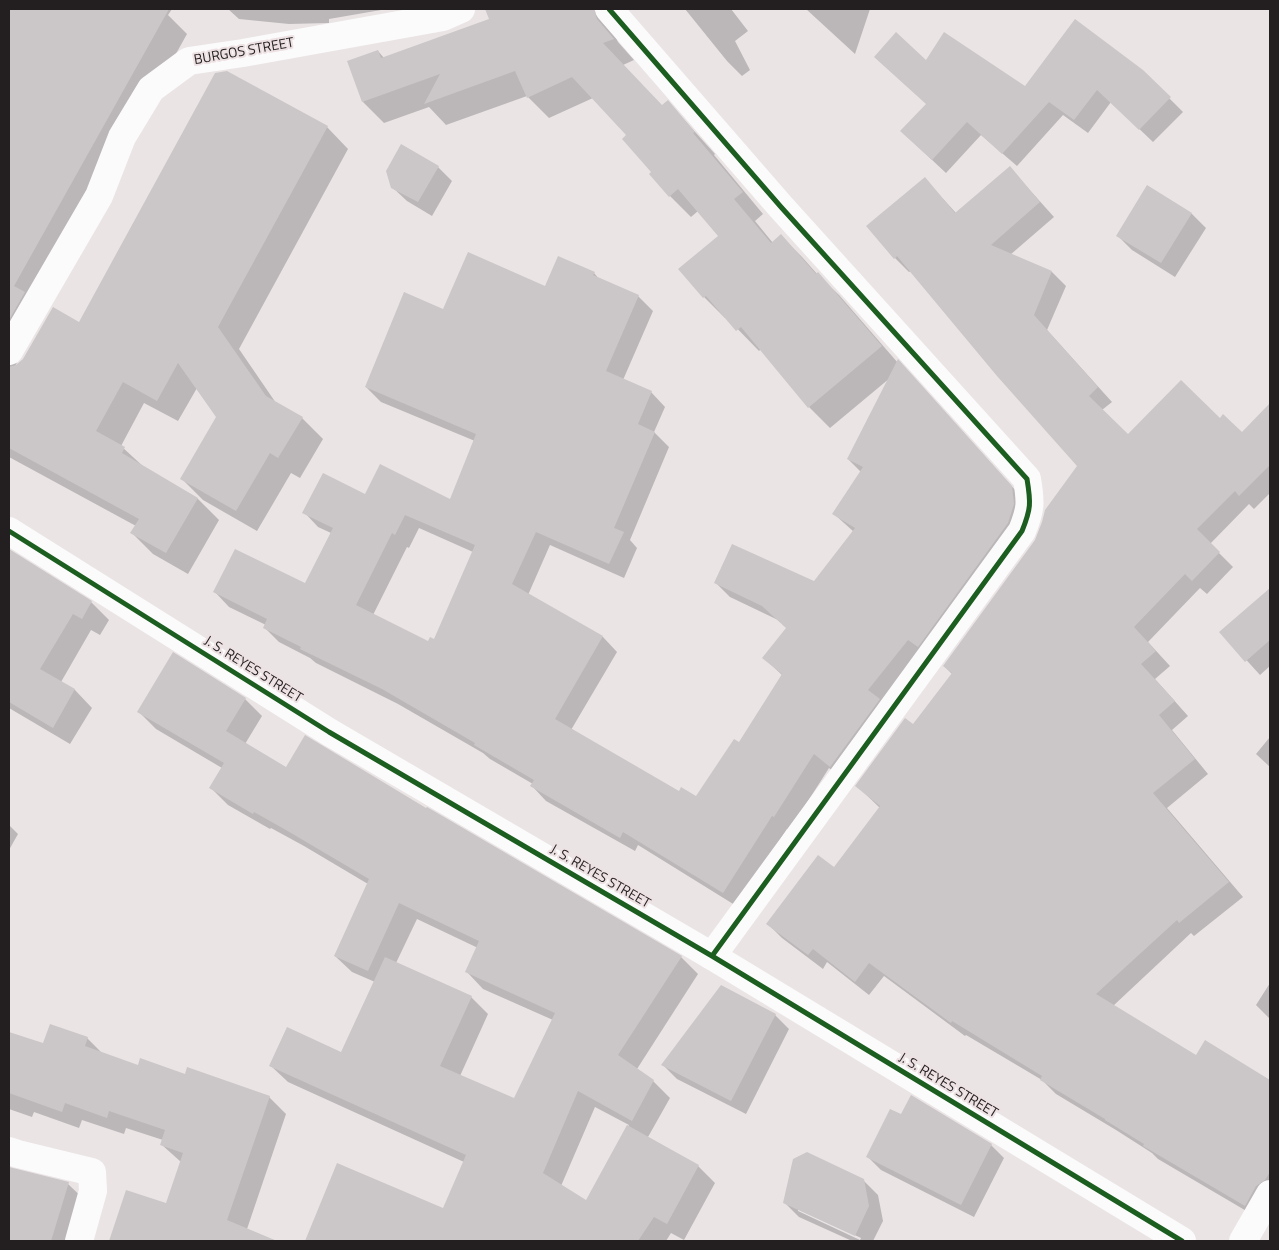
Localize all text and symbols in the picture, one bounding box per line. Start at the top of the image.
street label: BURGOS STREET [193,35,295,69]
street label: J. S. REYES STREET [201,633,305,707]
street label: J. S. REYES STREET [547,842,653,912]
street label: J. S. REYES STREET [895,1050,1001,1122]

